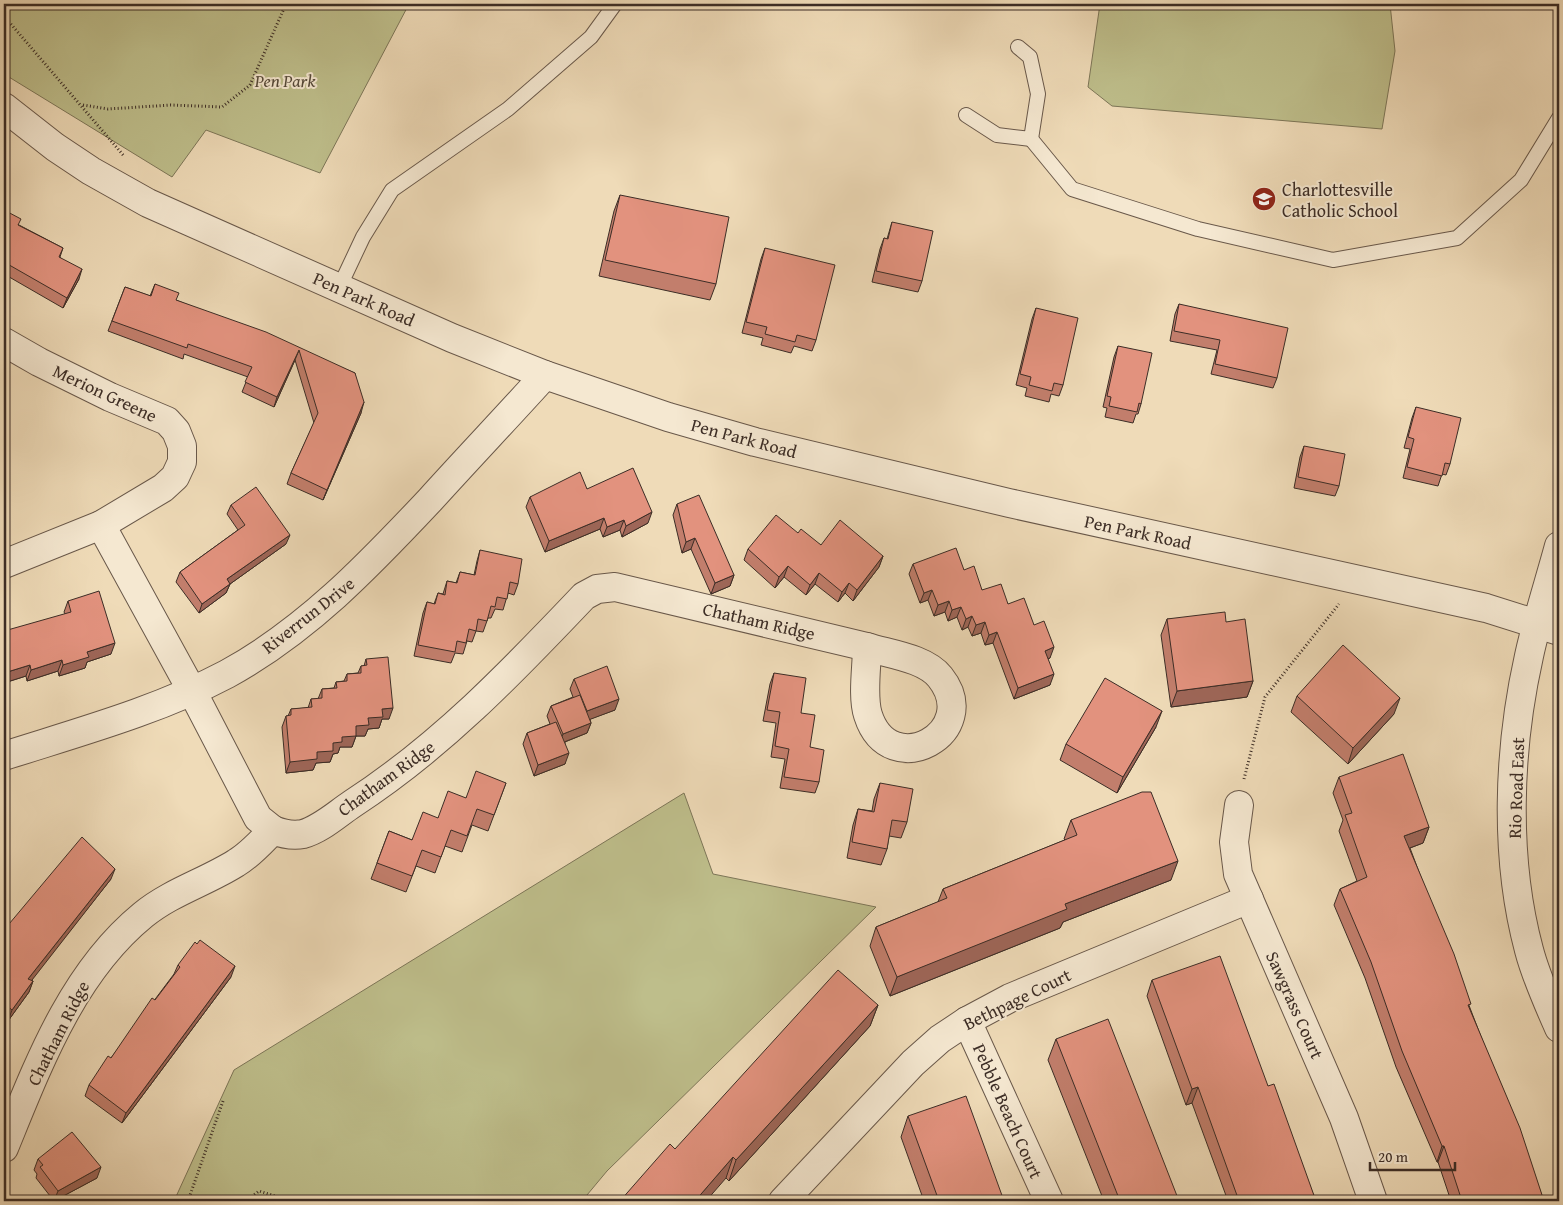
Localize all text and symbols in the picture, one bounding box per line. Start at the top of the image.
park label: Pen Park [254,67,316,94]
place label: Charlottesville Catholic School [1282,176,1398,224]
school or university icon: Charlottesville Catholic School [1251,186,1277,212]
street label: Pen Park Road [309,265,419,334]
street label: Merion Greene [48,357,162,429]
street label: Pen Park Road [688,411,800,465]
street label: Pen Park Road [1082,508,1194,557]
street label: Riverrun Drive [256,570,360,660]
street label: Chatham Ridge [700,595,818,647]
street label: Chatham Ridge [332,733,440,823]
street label: Rio Road East [1501,736,1531,839]
street label: Sawgrass Court [1259,947,1331,1064]
street label: Bethpage Court [958,961,1076,1037]
street label: Chatham Ridge [20,976,96,1090]
street label: Pebble Beach Court [966,1039,1050,1184]
scale bar [1370,1140,1456,1172]
text: 20 m [1378,1146,1409,1167]

